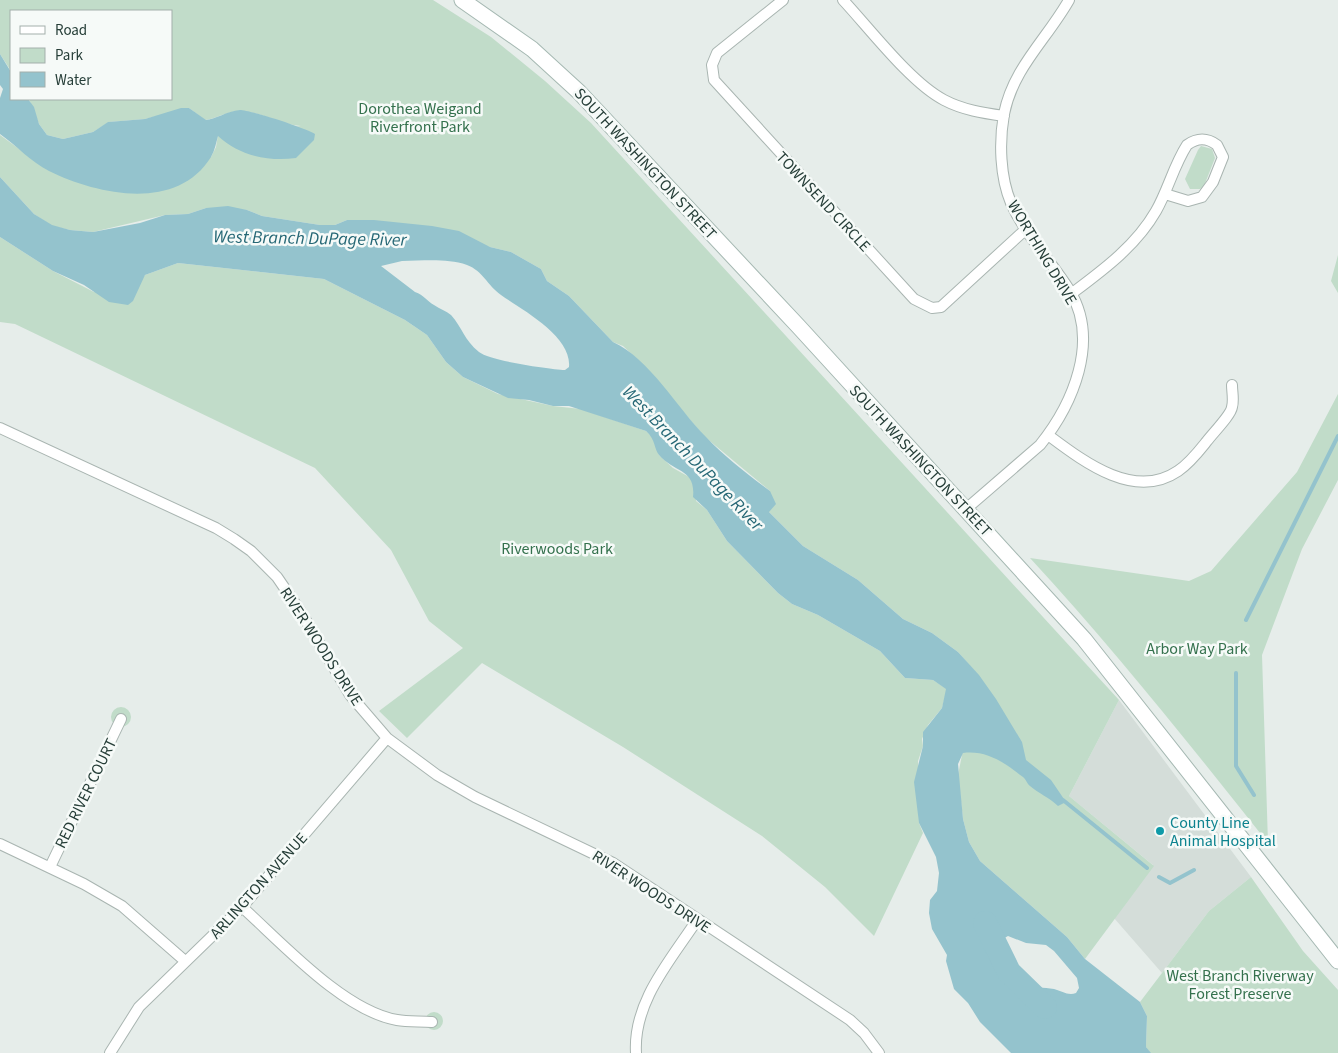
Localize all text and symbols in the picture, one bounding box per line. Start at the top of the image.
legend [10,10,172,100]
text: Road [55,20,87,41]
text: Park [55,45,84,66]
text: Water [55,70,92,91]
street label: SOUTH WASHINGTON STREET [569,83,722,245]
park label: Dorothea Weigand Riverfront Park [358,98,482,138]
street label: TOWNSEND CIRCLE [771,147,876,257]
street label: WORTHING DRIVE [1002,196,1082,309]
water label: West Branch DuPage River [213,224,408,253]
water label: West Branch DuPage River [617,380,769,537]
street label: SOUTH WASHINGTON STREET [844,380,997,542]
park label: Riverwoods Park [501,538,613,560]
street label: RIVER WOODS DRIVE [275,583,368,710]
park label: Arbor Way Park [1146,638,1248,660]
street label: RED RIVER COURT [50,734,122,852]
place label: County Line Animal Hospital [1170,812,1276,852]
marker: County Line Animal Hospital [1154,825,1166,837]
street label: ARLINGTON AVENUE [205,828,313,944]
street label: RIVER WOODS DRIVE [588,845,715,938]
park label: West Branch Riverway Forest Preserve [1166,965,1314,1005]

